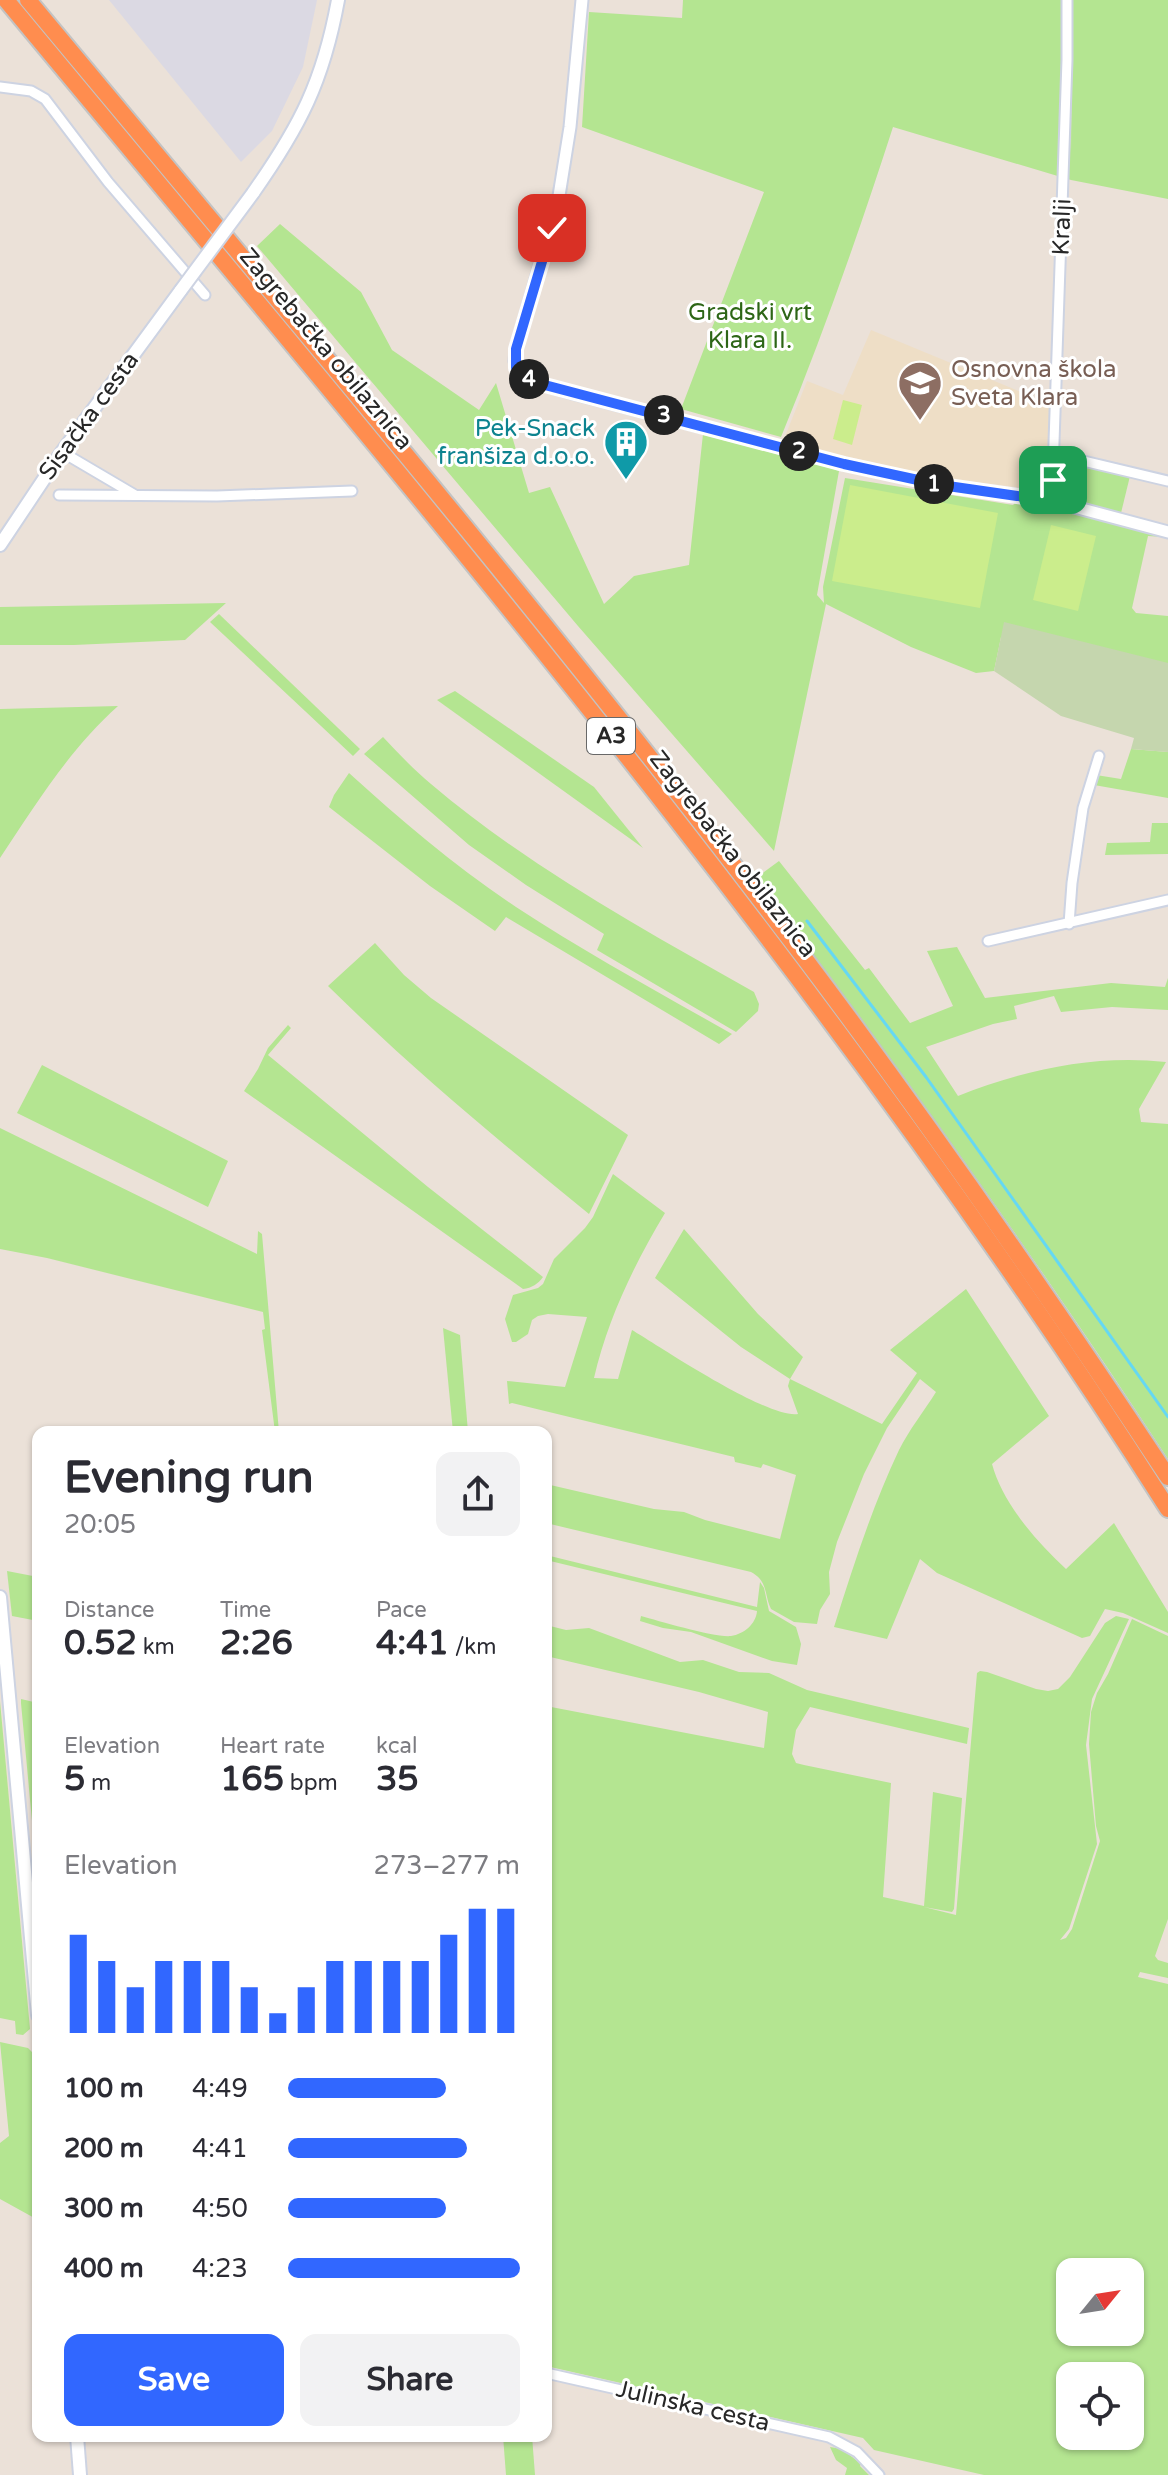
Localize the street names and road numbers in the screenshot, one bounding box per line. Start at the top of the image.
street label: Kralji [1047,198,1077,256]
street label: Zagrebačka obilaznica [233,242,419,456]
street label: Sisačka cesta [33,346,145,486]
road number: A3 [587,718,635,754]
street label: Zagrebačka obilaznica [643,745,823,963]
street label: Julinska cesta [613,2374,773,2438]

